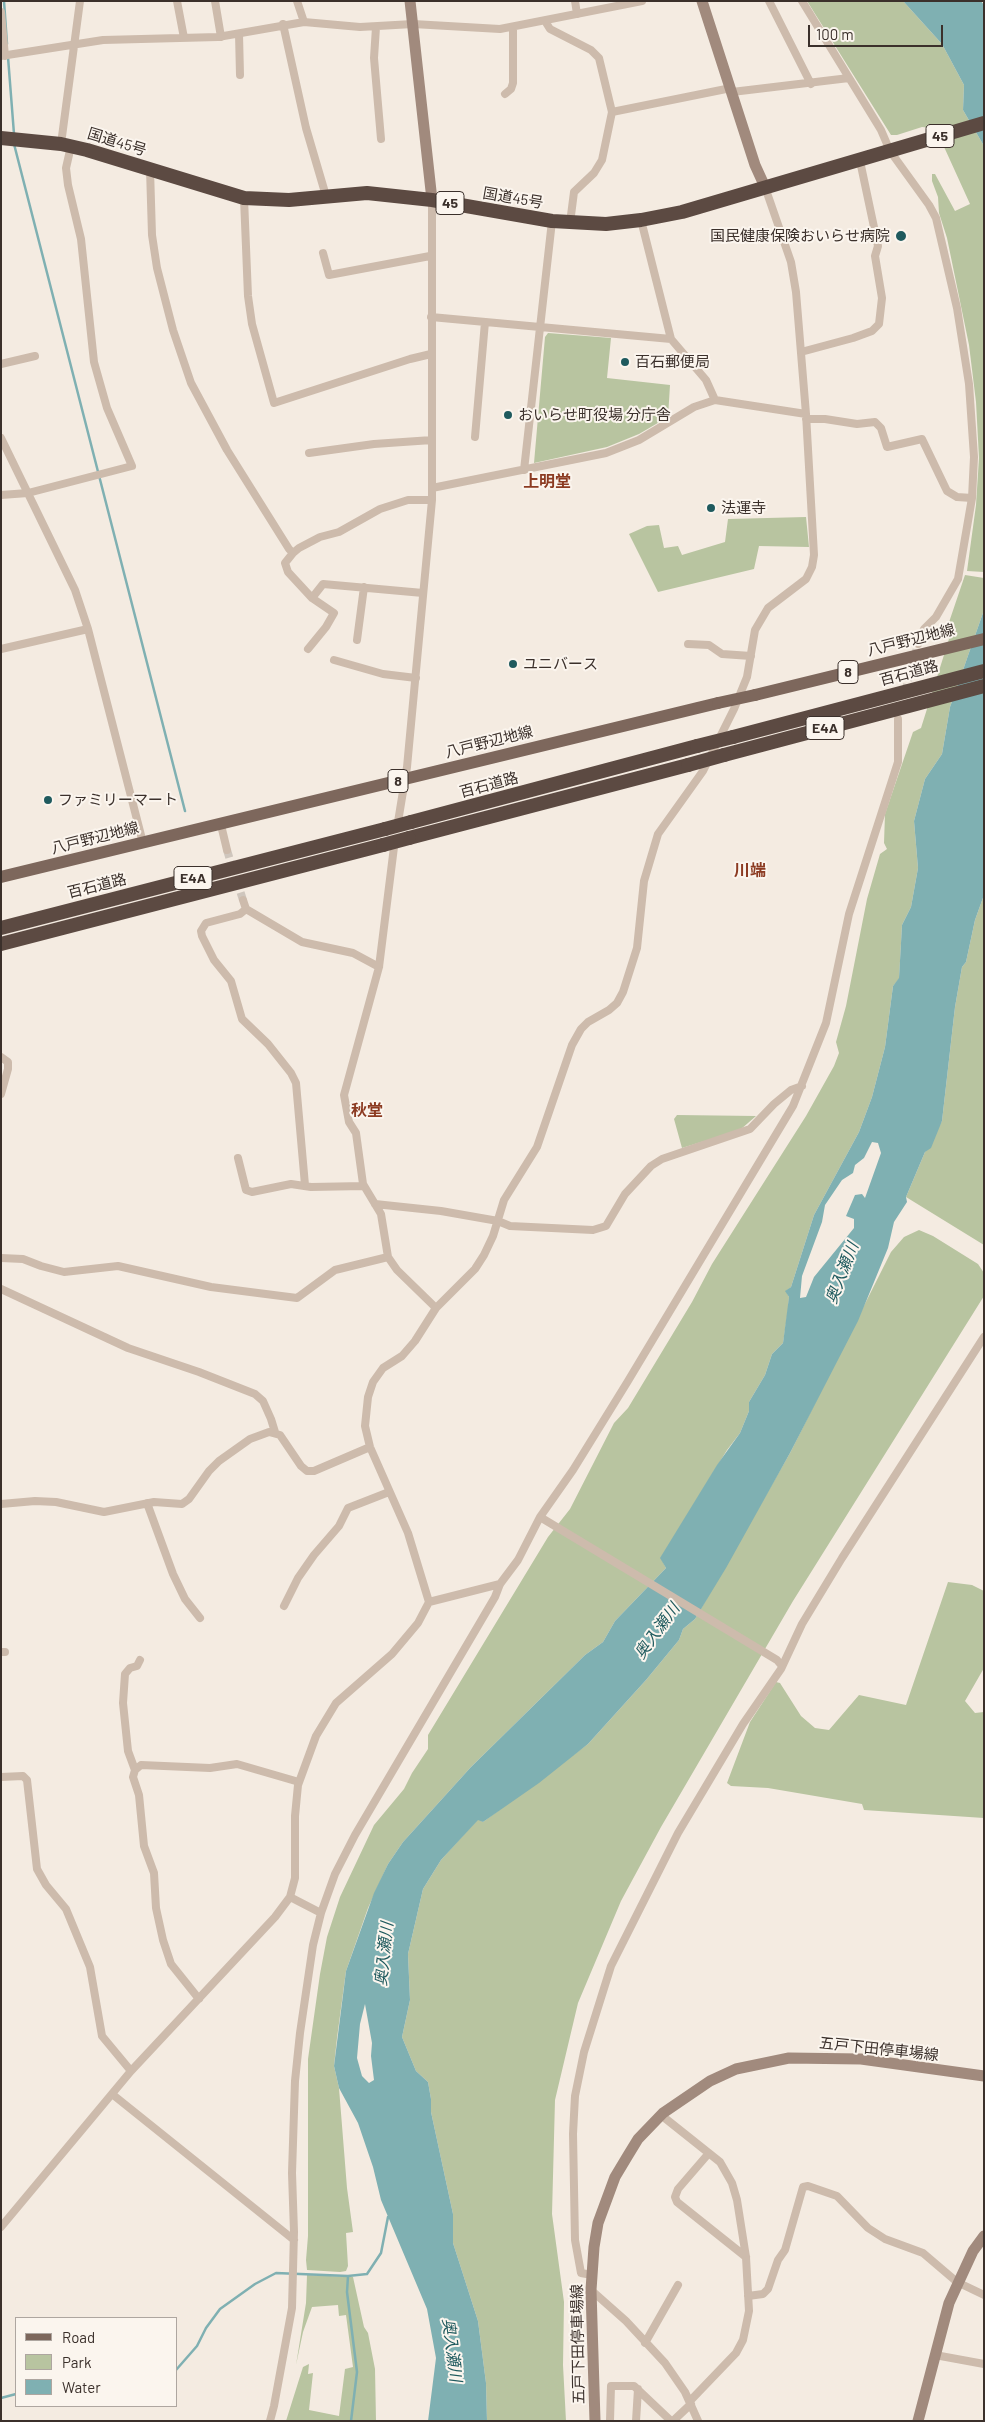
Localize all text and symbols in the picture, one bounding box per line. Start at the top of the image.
scale bar [810,15,945,47]
text: 100 m [816,25,854,43]
street label: 国道45号 [85,124,149,160]
road number: 45 [926,124,954,148]
street label: 国道45号 [481,184,545,212]
road number: 45 [436,192,464,214]
place label: 国民健康保険おいらせ病院 [710,227,890,245]
marker: 国民健康保険おいらせ病院 [894,229,908,243]
place label: 百石郵便局 [635,353,710,371]
marker: 百石郵便局 [619,356,631,368]
place label: おいらせ町役場 分庁舎 [518,406,671,424]
marker: おいらせ町役場 分庁舎 [502,409,514,421]
district label: 上明堂 [523,472,571,492]
place label: 法運寺 [721,499,766,517]
marker: 法運寺 [705,502,717,514]
street label: 八戸野辺地線 [865,620,957,660]
place label: ユニバース [523,655,598,673]
street label: 百石道路 [878,657,940,689]
marker: ユニバース [507,658,519,670]
road number: 8 [838,660,858,684]
road number: E4A [806,716,844,740]
street label: 八戸野辺地線 [443,722,535,762]
road number: 8 [388,769,408,792]
street label: 百石道路 [458,769,520,801]
place label: ファミリーマート [58,791,178,809]
marker: ファミリーマート [42,794,54,806]
street label: 八戸野辺地線 [49,818,141,858]
district label: 川端 [734,861,766,881]
road number: E4A [174,866,212,890]
street label: 百石道路 [66,870,128,902]
district label: 秋堂 [351,1101,383,1121]
water label: 奥入瀬川 [822,1240,862,1306]
water label: 奥入瀬川 [630,1599,684,1663]
water label: 奥入瀬川 [371,1921,397,1987]
street label: 五戸下田停車場線 [818,2034,940,2064]
street label: 五戸下田停車場線 [568,2284,588,2404]
legend [15,2317,178,2407]
water label: 奥入瀬川 [439,2317,465,2383]
text: Road [62,2328,95,2346]
text: Park [62,2353,91,2371]
text: Water [62,2378,101,2396]

